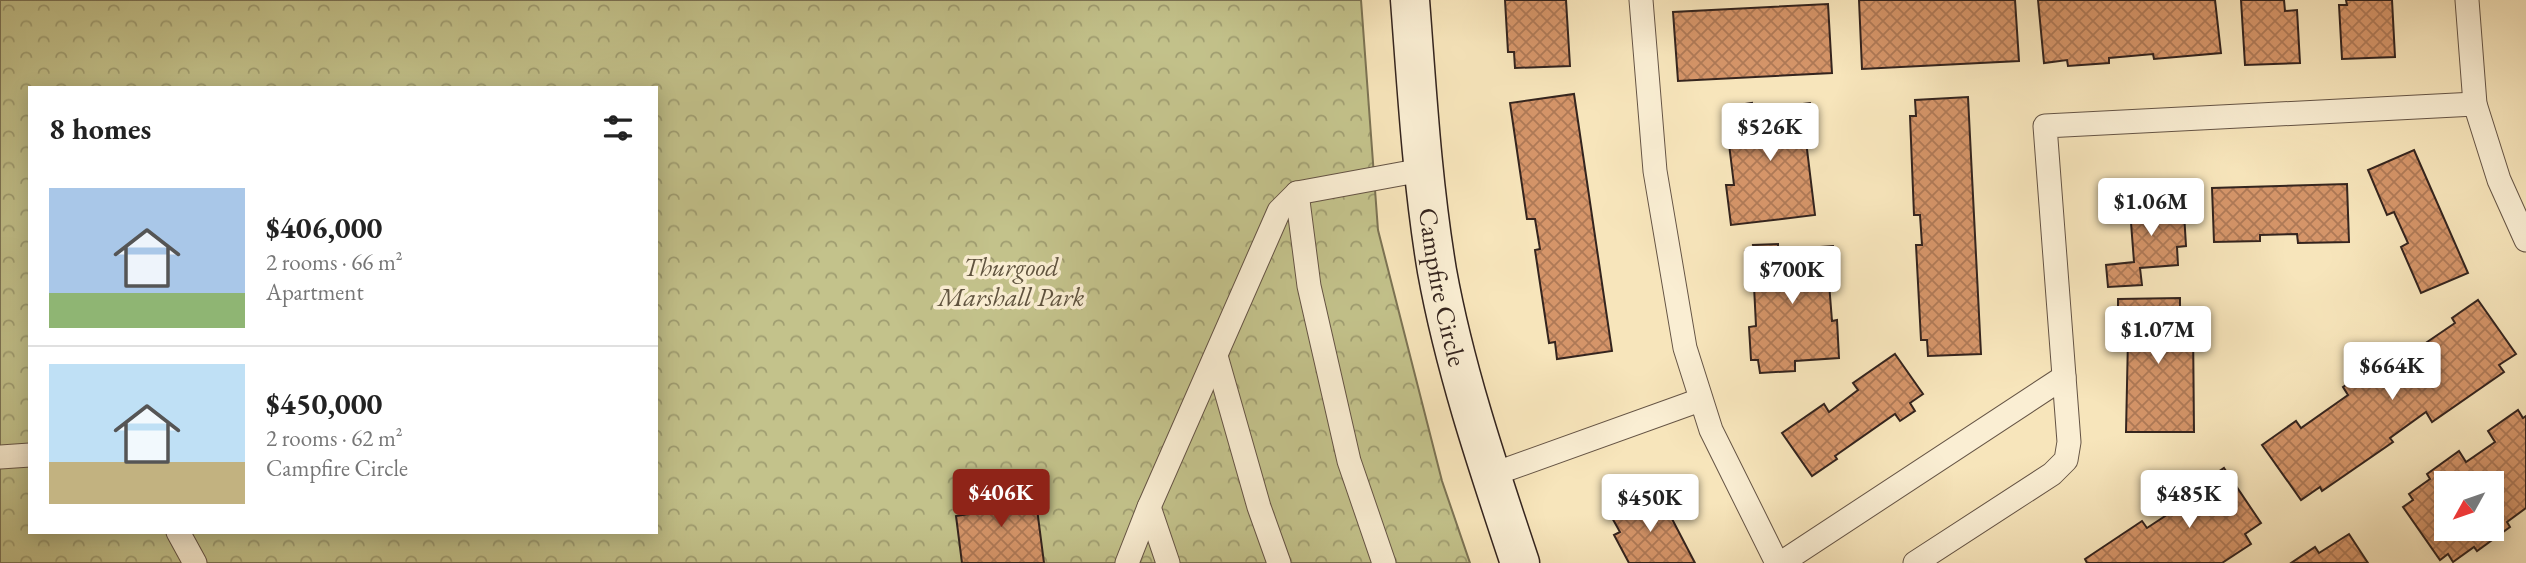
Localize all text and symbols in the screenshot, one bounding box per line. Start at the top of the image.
pin: $526K [1721,104,1819,163]
text: 8 homes [49,109,151,148]
icon: filters [599,109,637,147]
text: $526K [1738,111,1802,141]
pin: $1.06M [2094,178,2208,238]
text: $1.06M [2114,186,2188,216]
street label: Campfire Circle [1411,206,1475,370]
text: $406,000 [266,208,382,247]
icon: home [105,216,189,300]
pin: $700K [1743,246,1841,306]
text: 2 rooms · 66 m² [266,247,403,277]
park label: Thurgood Marshall Park [936,250,1085,314]
text: $700K [1760,254,1824,284]
text: Apartment [266,277,364,307]
pin: $1.07M [2101,306,2215,366]
text: $1.07M [2121,314,2195,344]
pin: $664K [2343,342,2441,402]
text: $664K [2360,350,2424,380]
text: $450,000 [266,384,382,423]
icon: home [105,392,189,476]
text: 2 rooms · 62 m² [266,423,403,453]
text: Campfire Circle [266,453,408,483]
pin: $406K [952,470,1050,529]
pin: $485K [2140,470,2238,530]
north arrow [2434,471,2504,541]
map controls [2434,471,2504,541]
pin: $450K [1601,475,1699,534]
text: $406K [969,477,1033,507]
text: $485K [2157,478,2221,508]
text: $450K [1618,482,1682,512]

